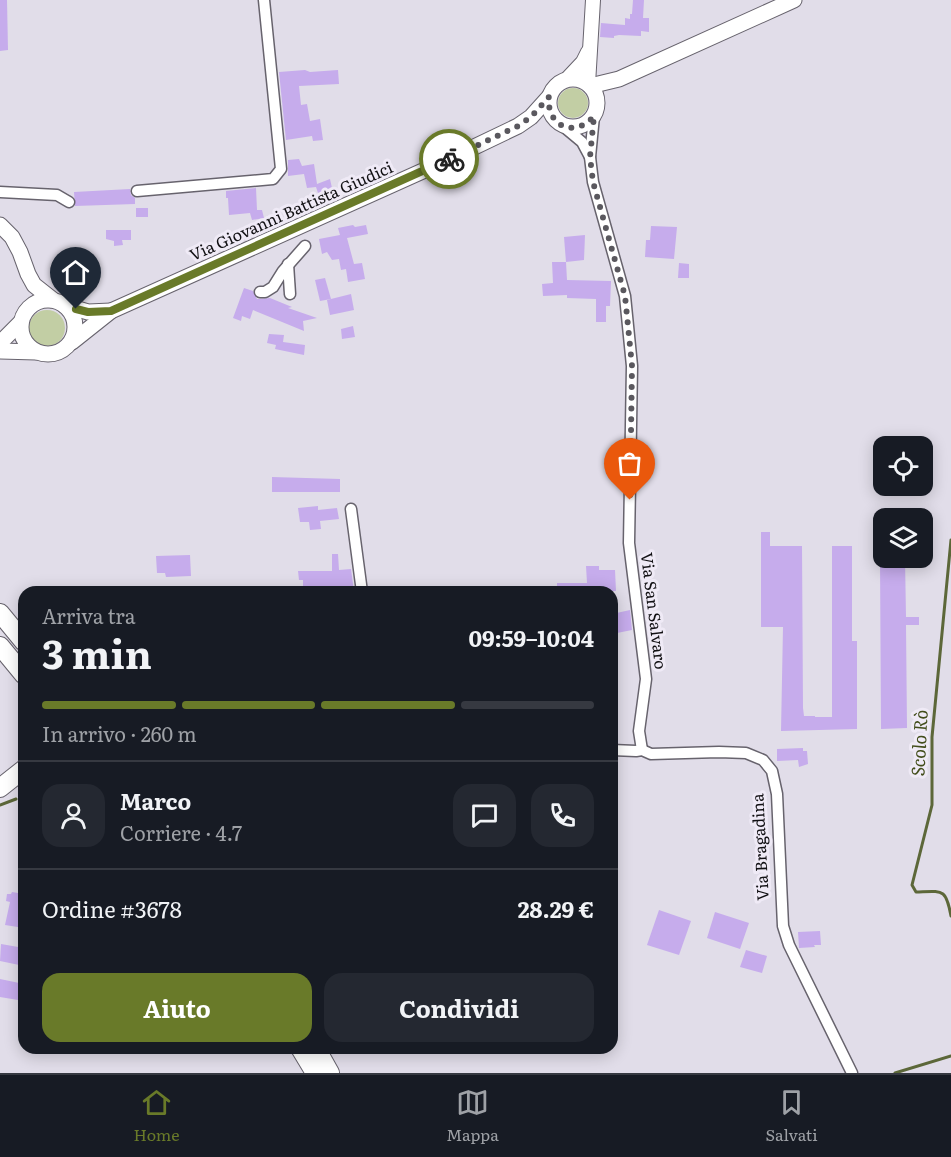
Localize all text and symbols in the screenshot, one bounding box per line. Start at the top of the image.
courier [419,129,479,189]
icon: bike [433,143,466,176]
street label: Via Giovanni Battista Giudici [185,154,396,266]
pin [50,247,101,309]
icon: home [59,256,92,289]
map controls [873,436,933,568]
button: locate [873,436,933,496]
pin [604,438,655,500]
icon: bag [613,447,646,480]
button: layers [873,508,933,568]
street label: Via San Salvaro [636,551,674,671]
text: Arriva tra [42,600,136,630]
text: 09:59–10:04 [468,621,594,654]
text: 3 min [42,623,152,681]
water label: Scolo Rò [903,709,934,777]
text: In arrivo · 260 m [42,718,197,748]
button: person [42,784,105,847]
text: Marco [120,784,191,817]
button: chat [453,784,516,847]
button: phone [531,784,594,847]
street label: Via Bragadina [744,793,774,901]
text: Corriere · 4.7 [120,817,242,847]
text: Ordine #3678 [42,892,182,925]
text: 28.29 € [518,892,594,925]
button: Aiuto [42,973,312,1042]
button: Condividi [324,973,594,1042]
tab: Home [133,1086,180,1146]
tab: Mappa [446,1086,499,1146]
tab: Salvati [766,1086,818,1146]

